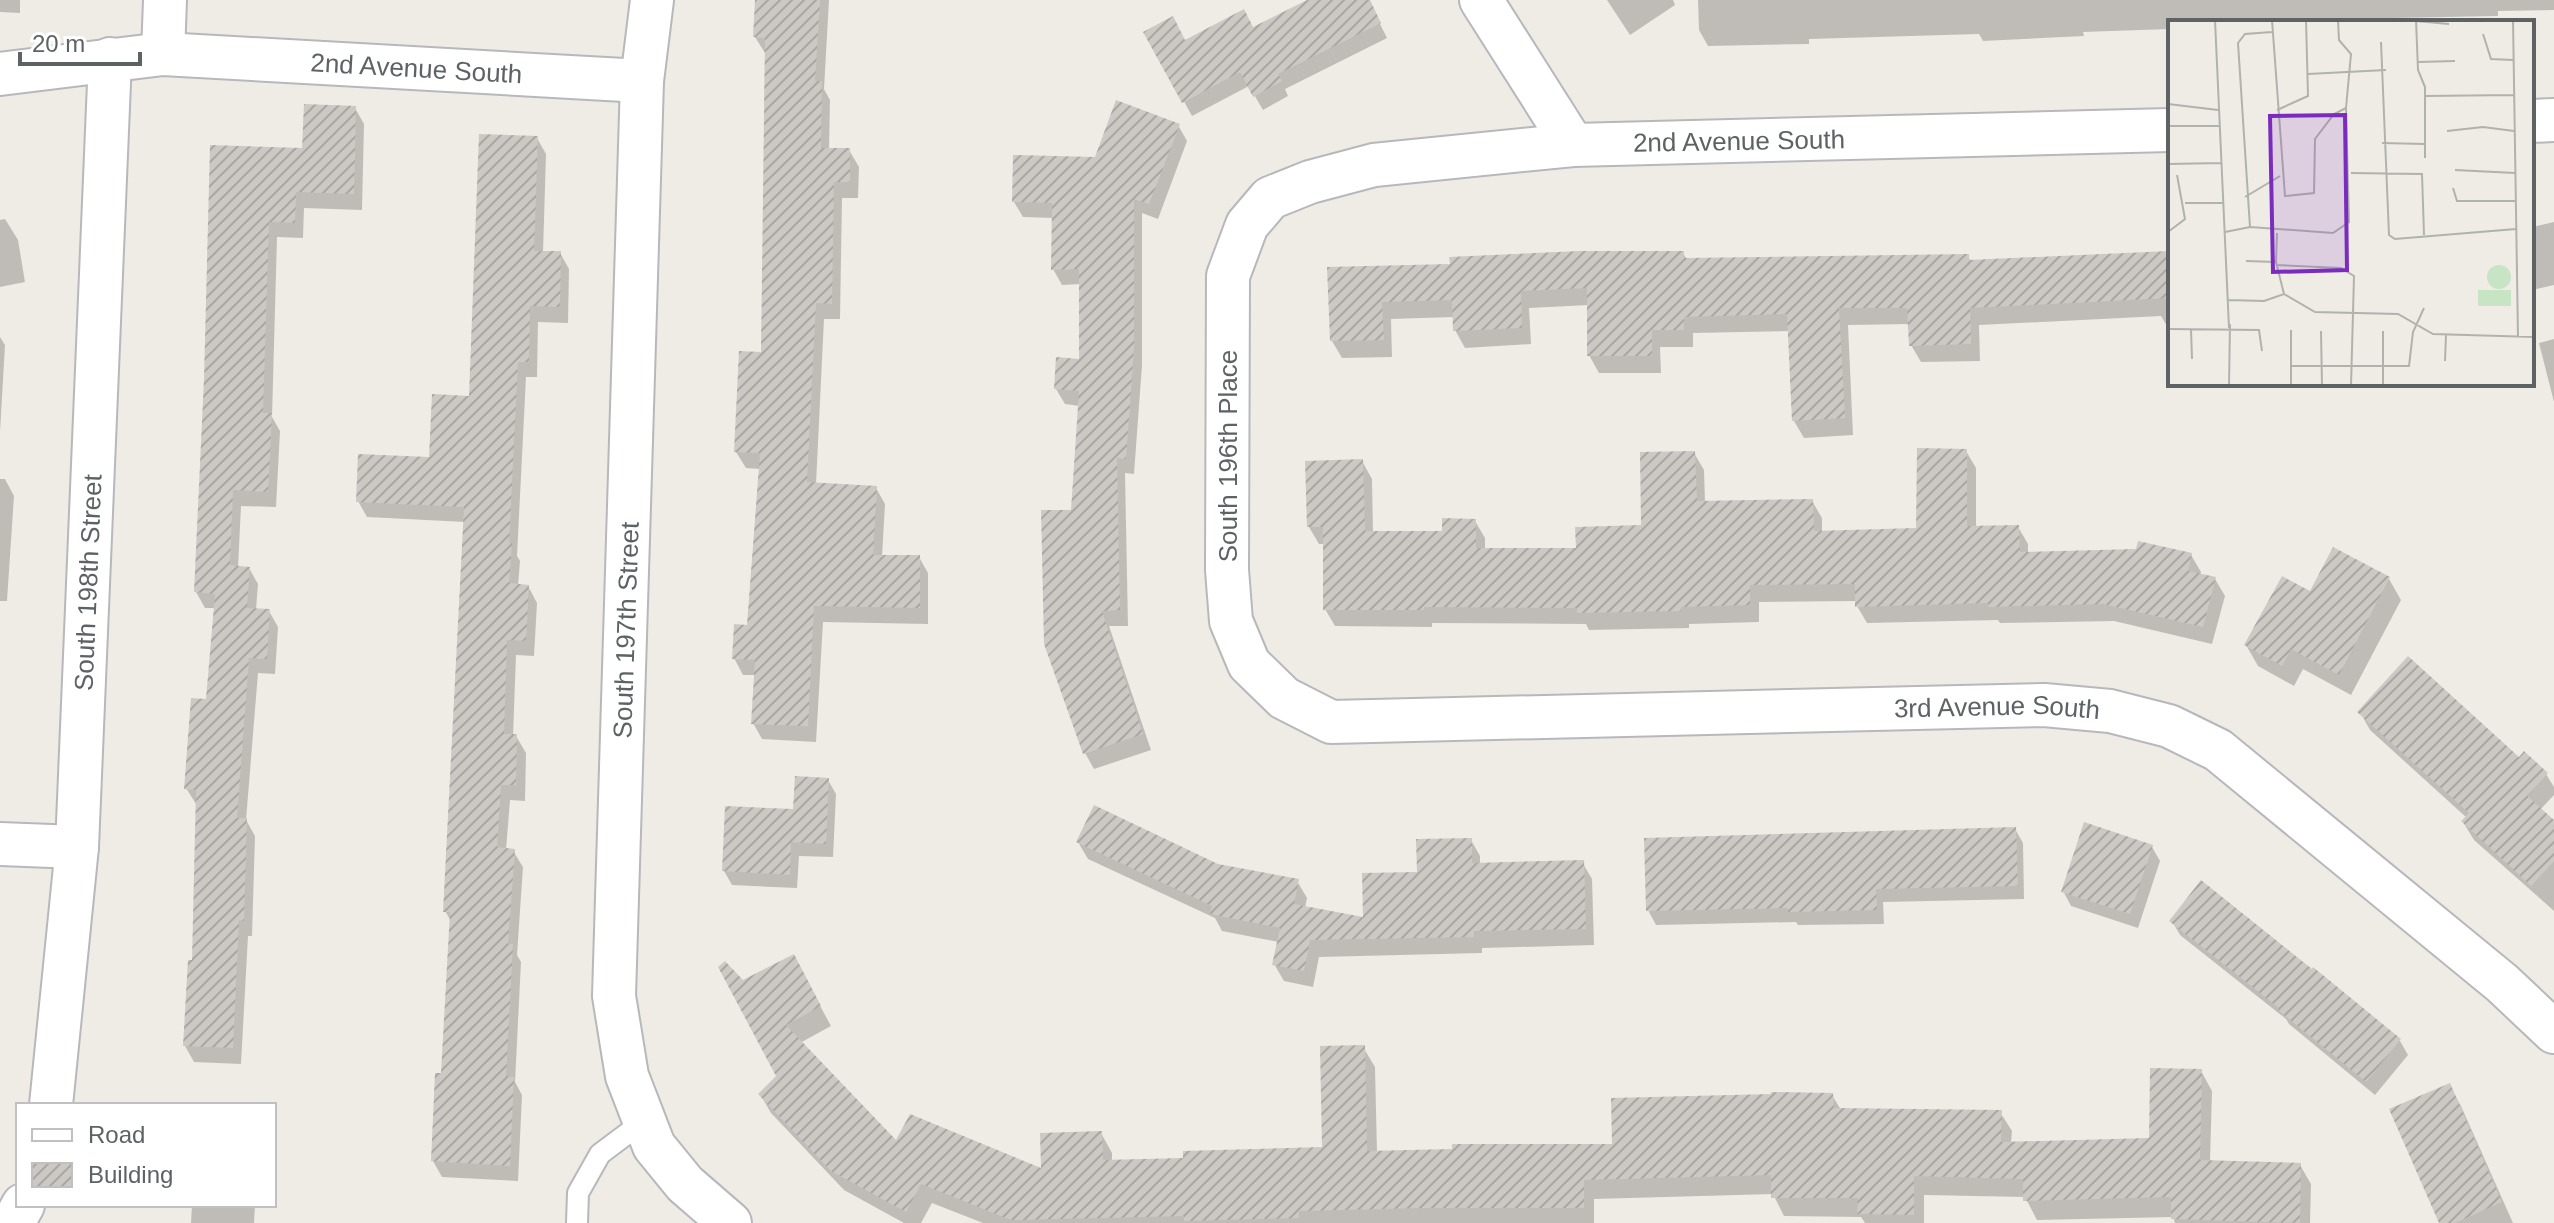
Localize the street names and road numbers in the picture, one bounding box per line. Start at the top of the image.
street label: 2nd Avenue South [310,47,523,89]
street label: 2nd Avenue South [1633,124,1845,158]
street label: South 196th Place [1213,350,1243,562]
street label: South 198th Street [69,473,108,692]
street label: South 197th Street [607,520,645,739]
street label: 3rd Avenue South [1894,690,2101,725]

